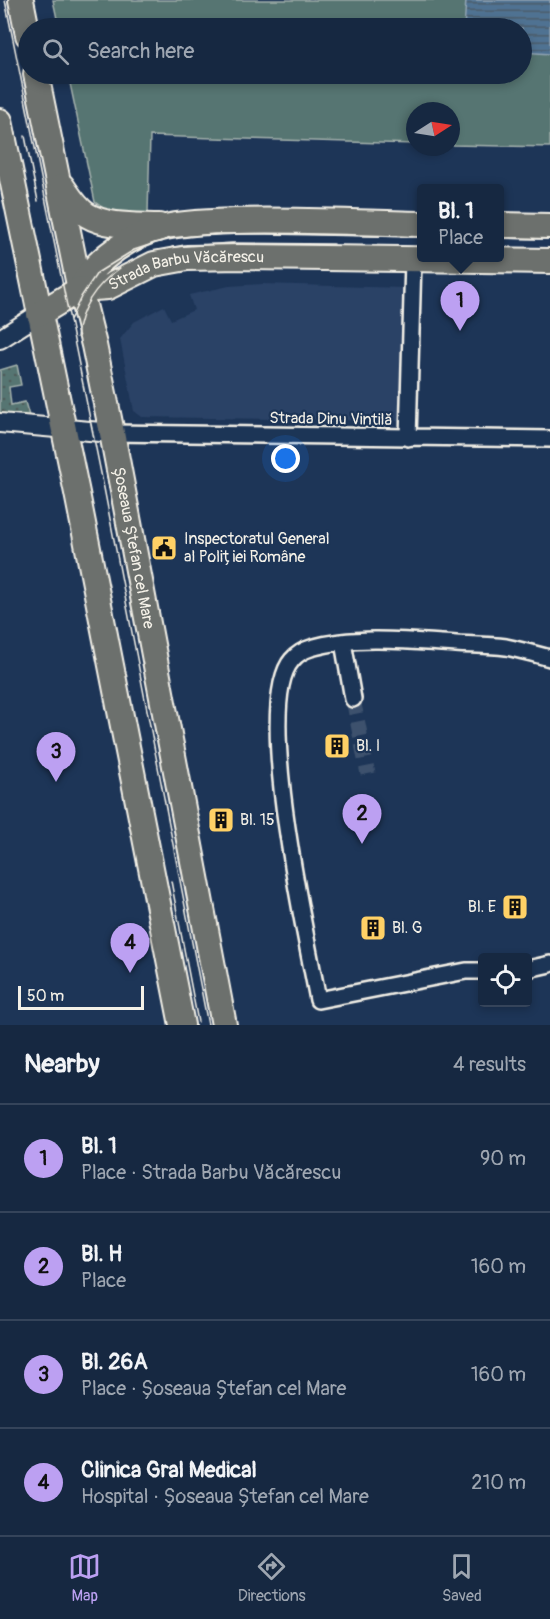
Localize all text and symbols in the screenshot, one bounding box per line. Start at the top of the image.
search box [18,18,532,84]
icon: search [39,35,72,68]
text: Search here [87,37,194,65]
north arrow [406,102,460,156]
popup [417,184,504,262]
text: Bl. 1 [438,197,474,225]
text: Place [438,225,483,250]
street label: Strada Barbu Văcărescu [105,247,264,295]
pin: 1 [440,282,480,331]
street label: Strada Dinu Vintilă [269,408,393,430]
your location [271,444,300,473]
street label: Șoseaua Ștefan cel Mare [109,465,159,631]
place label: Inspectoratul General al Poliției Române [184,529,330,567]
public building icon: Inspectoratul General al Poliției Române [149,533,179,563]
building icon: Bl. I [322,731,352,761]
pin: 3 [36,732,76,782]
place label: Bl. I [356,736,380,756]
pin: 2 [342,794,382,844]
building icon: Bl. 15 [206,805,236,835]
place label: Bl. 15 [240,810,275,830]
building icon: Bl. E [500,892,530,922]
place label: Bl. E [468,897,496,917]
building icon: Bl. G [358,913,388,943]
place label: Bl. G [392,918,422,938]
pin: 4 [110,924,150,973]
map controls [478,953,532,1007]
button: locate [478,953,532,1007]
scale bar [18,983,144,1010]
text: 50 m [27,986,64,1006]
text: Nearby [24,1048,100,1080]
text: 4 results [453,1052,526,1077]
text: Bl. 1 [81,1132,117,1160]
text: 1 [40,1146,47,1171]
text: 90 m [480,1146,526,1171]
text: Place · Strada Barbu Văcărescu [81,1160,341,1185]
text: Bl. H [81,1240,122,1268]
text: 2 [38,1254,49,1279]
text: 160 m [471,1254,526,1279]
text: Place [81,1268,126,1293]
text: Bl. 26A [81,1348,148,1376]
text: 3 [38,1362,49,1387]
text: 160 m [471,1362,526,1387]
text: Place · Șoseaua Ștefan cel Mare [81,1376,346,1401]
text: Clinica Gral Medical [81,1456,257,1484]
text: 4 [38,1470,49,1495]
text: 210 m [471,1470,526,1495]
text: Hospital · Șoseaua Ștefan cel Mare [81,1484,369,1509]
tab: Map [68,1550,101,1606]
tab: Directions [238,1550,306,1606]
tab: Saved [442,1550,482,1606]

